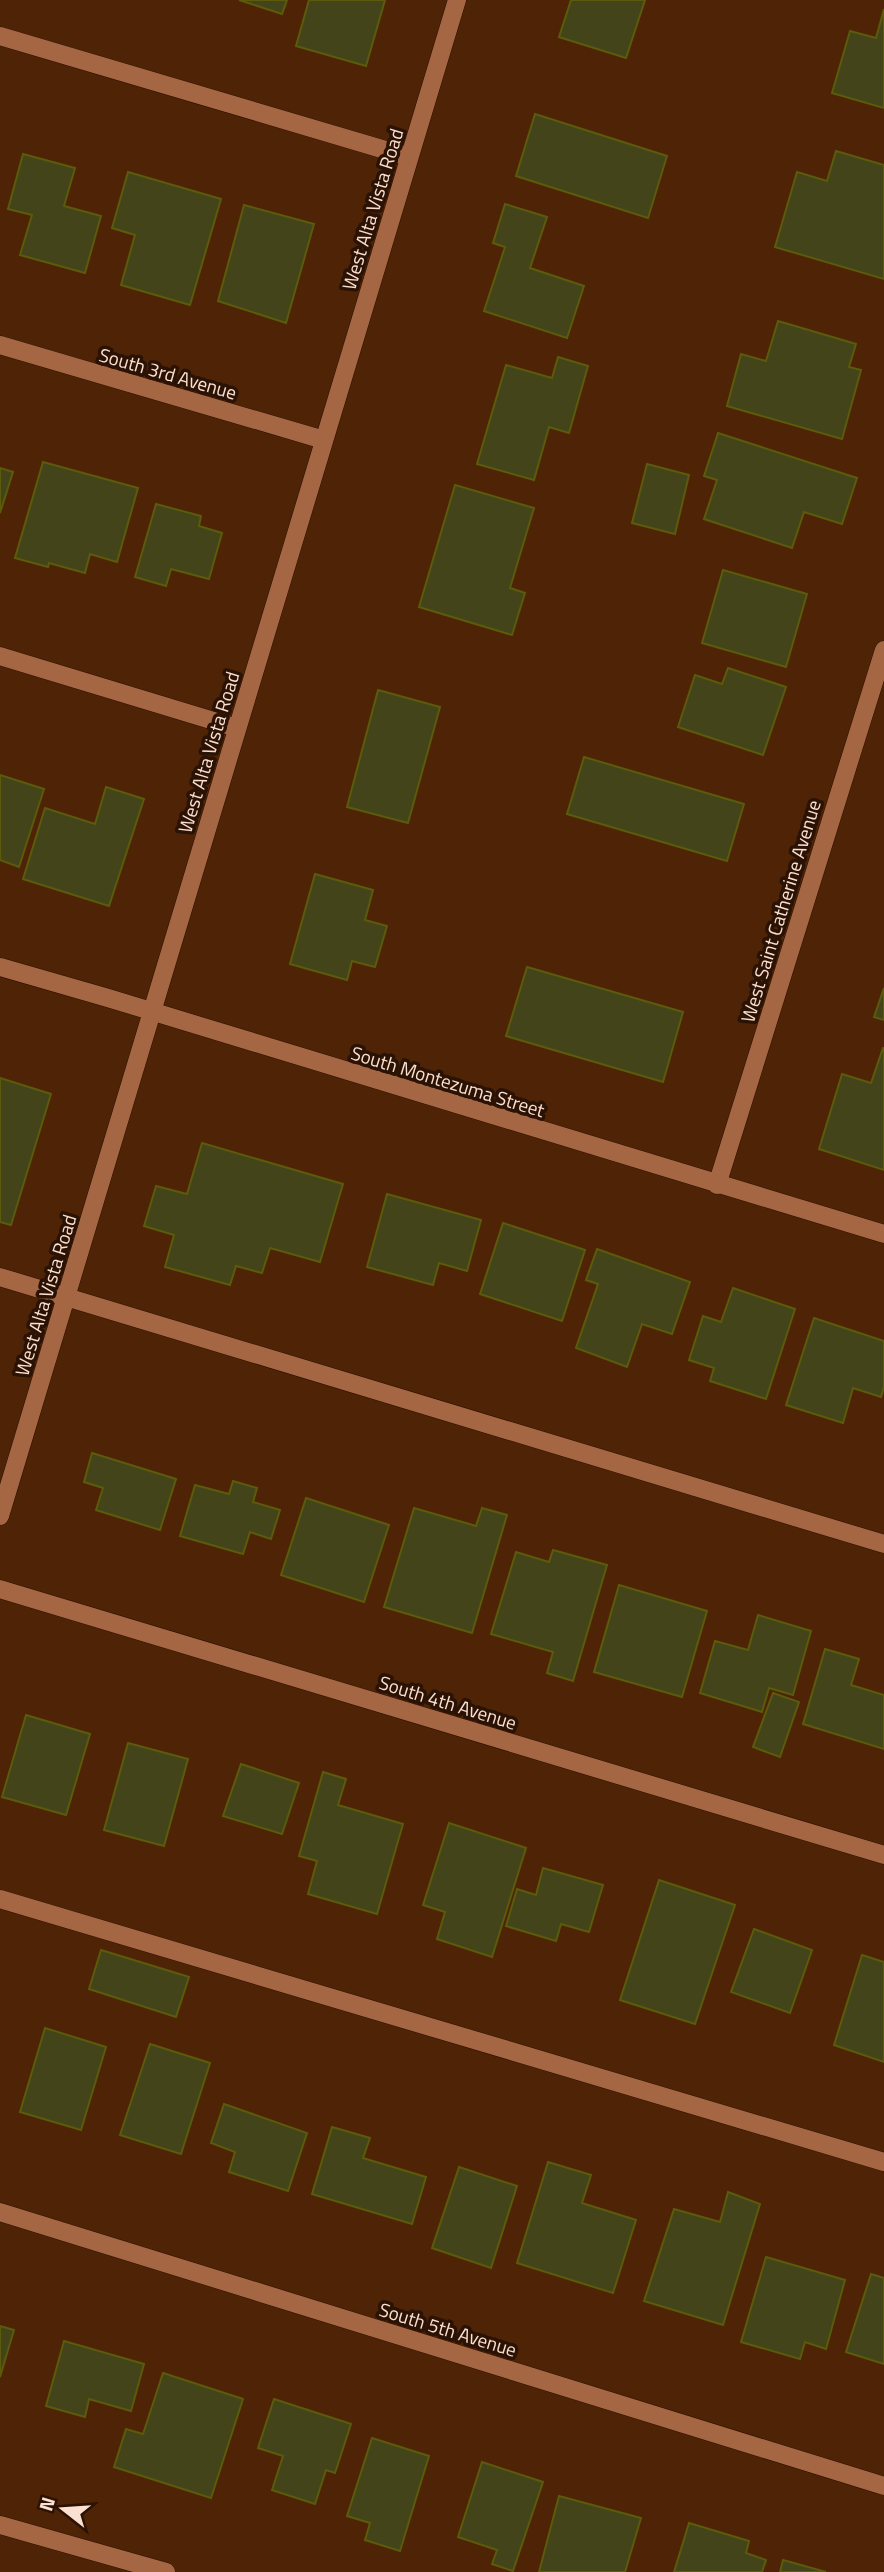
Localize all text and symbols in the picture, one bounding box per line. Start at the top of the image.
street label: West Alta Vista Road [334,125,410,293]
street label: South 3rd Avenue [96,339,240,407]
street label: West Alta Vista Road [170,668,246,836]
street label: West Saint Catherine Avenue [732,796,828,1026]
street label: South Montezuma Street [348,1038,549,1124]
street label: West Alta Vista Road [7,1211,83,1379]
street label: South 4th Avenue [376,1667,520,1737]
street label: South 5th Avenue [376,2294,520,2364]
north arrow [28,2474,98,2544]
text: N [30,2493,62,2514]

